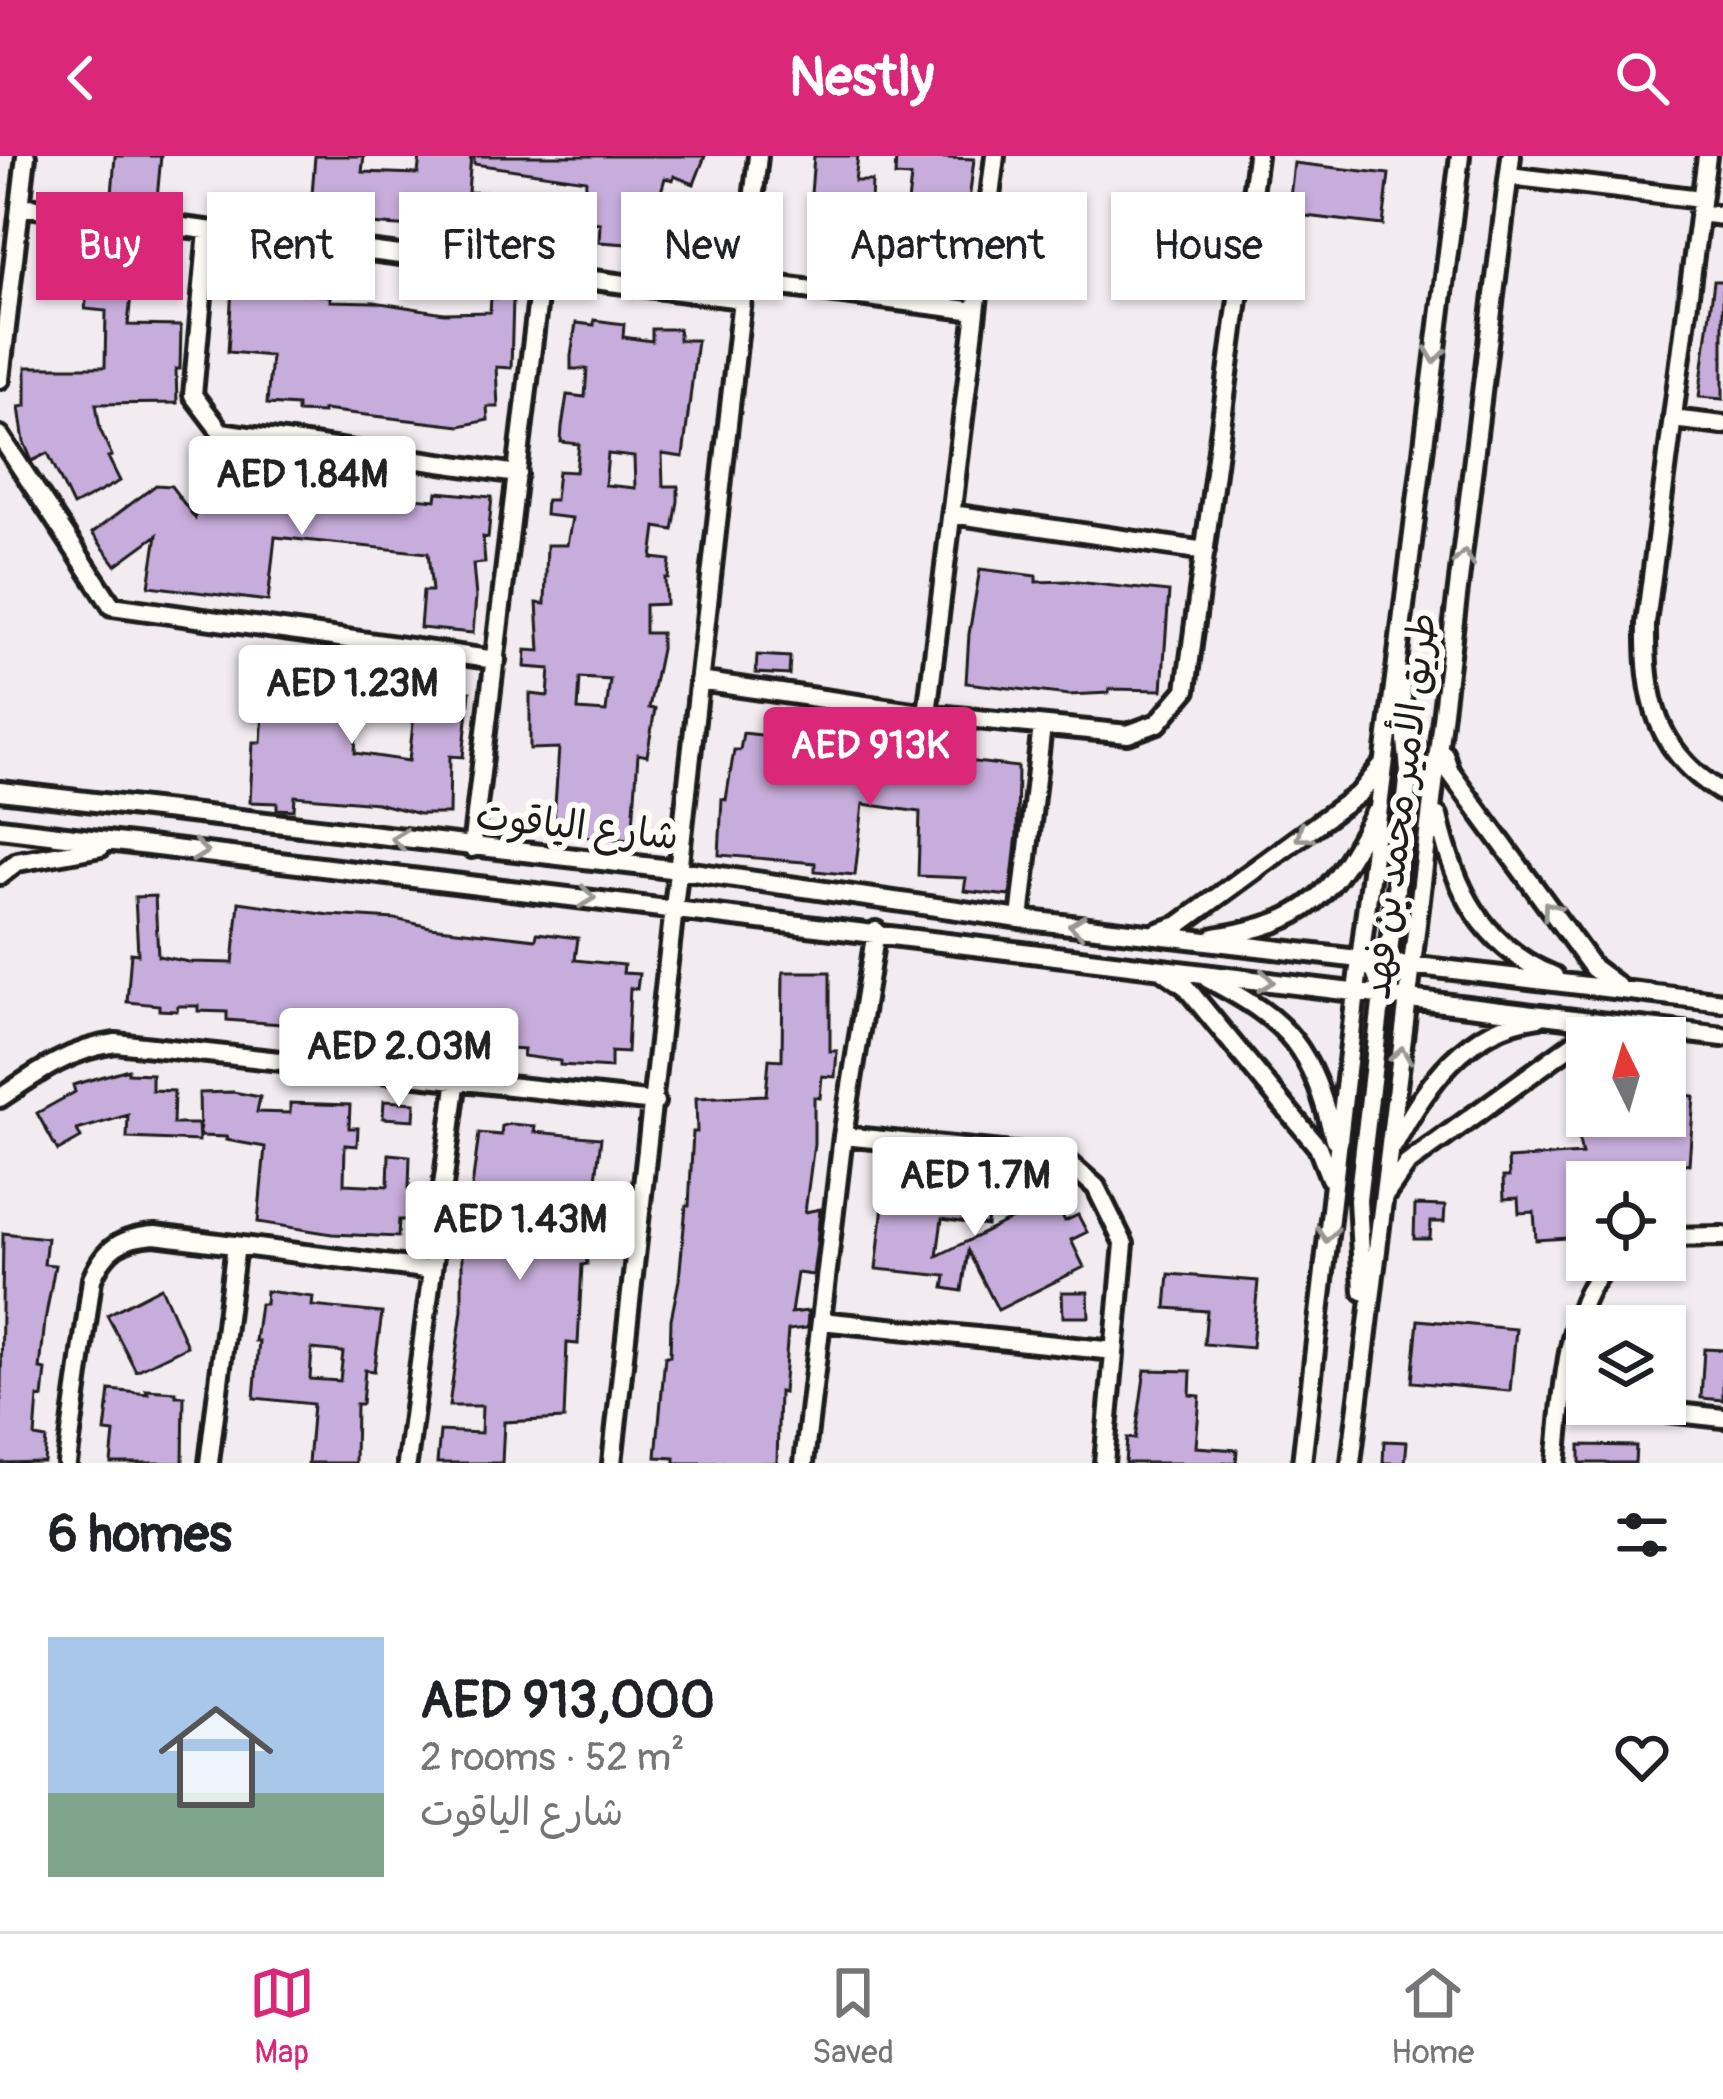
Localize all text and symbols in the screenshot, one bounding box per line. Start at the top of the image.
text: Nestly [789,44,934,112]
icon: back [48,45,114,111]
icon: search [1609,45,1675,111]
chip: Buy [36,192,183,300]
chip: Rent [207,192,375,300]
chip: Filters [399,192,597,300]
chip: New [621,192,783,300]
chip: Apartment [807,192,1087,300]
chip: House [1111,192,1305,300]
one-way arrow [1423,346,1449,365]
pin: AED 1.84M [165,436,439,538]
text: AED 1.84M [216,450,388,499]
one-way arrow [1450,548,1476,568]
street label: طريق الأمير محمد بن فهد [1350,610,1448,1002]
pin: AED 1.23M [215,645,489,747]
text: AED 1.23M [266,659,438,708]
pin: AED 913K [746,707,994,809]
text: AED 913K [790,721,950,770]
street label: شارع الياقوت [473,791,681,863]
one-way arrow [1295,820,1316,842]
one-way arrow [389,827,408,853]
one-way arrow [190,838,209,864]
one-way arrow [577,883,597,909]
one-way arrow [1542,901,1564,922]
one-way arrow [1067,914,1087,940]
one-way arrow [1256,968,1276,994]
pin: AED 2.03M [262,1008,536,1110]
north arrow [1566,1017,1686,1137]
map controls [1566,1017,1686,1425]
text: AED 2.03M [306,1022,492,1071]
one-way arrow [1387,1045,1413,1065]
pin: AED 1.7M [851,1137,1099,1239]
text: AED 1.7M [899,1151,1051,1200]
button: locate [1566,1161,1686,1281]
pin: AED 1.43M [383,1181,657,1283]
text: AED 1.43M [433,1195,607,1244]
one-way arrow [1315,1224,1341,1244]
button: layers [1566,1305,1686,1425]
icon: filters [1609,1502,1675,1568]
text: 6 homes [48,1503,232,1567]
text: AED 913,000 [420,1669,715,1733]
icon: home [144,1685,288,1829]
icon: heart [1609,1724,1675,1790]
text: 2 rooms · 52 m² [420,1733,685,1782]
text: شارع الياقوت [420,1788,624,1837]
tab: Map [249,1960,315,2073]
tab: Saved [812,1960,894,2073]
tab: Home [1391,1960,1474,2073]

